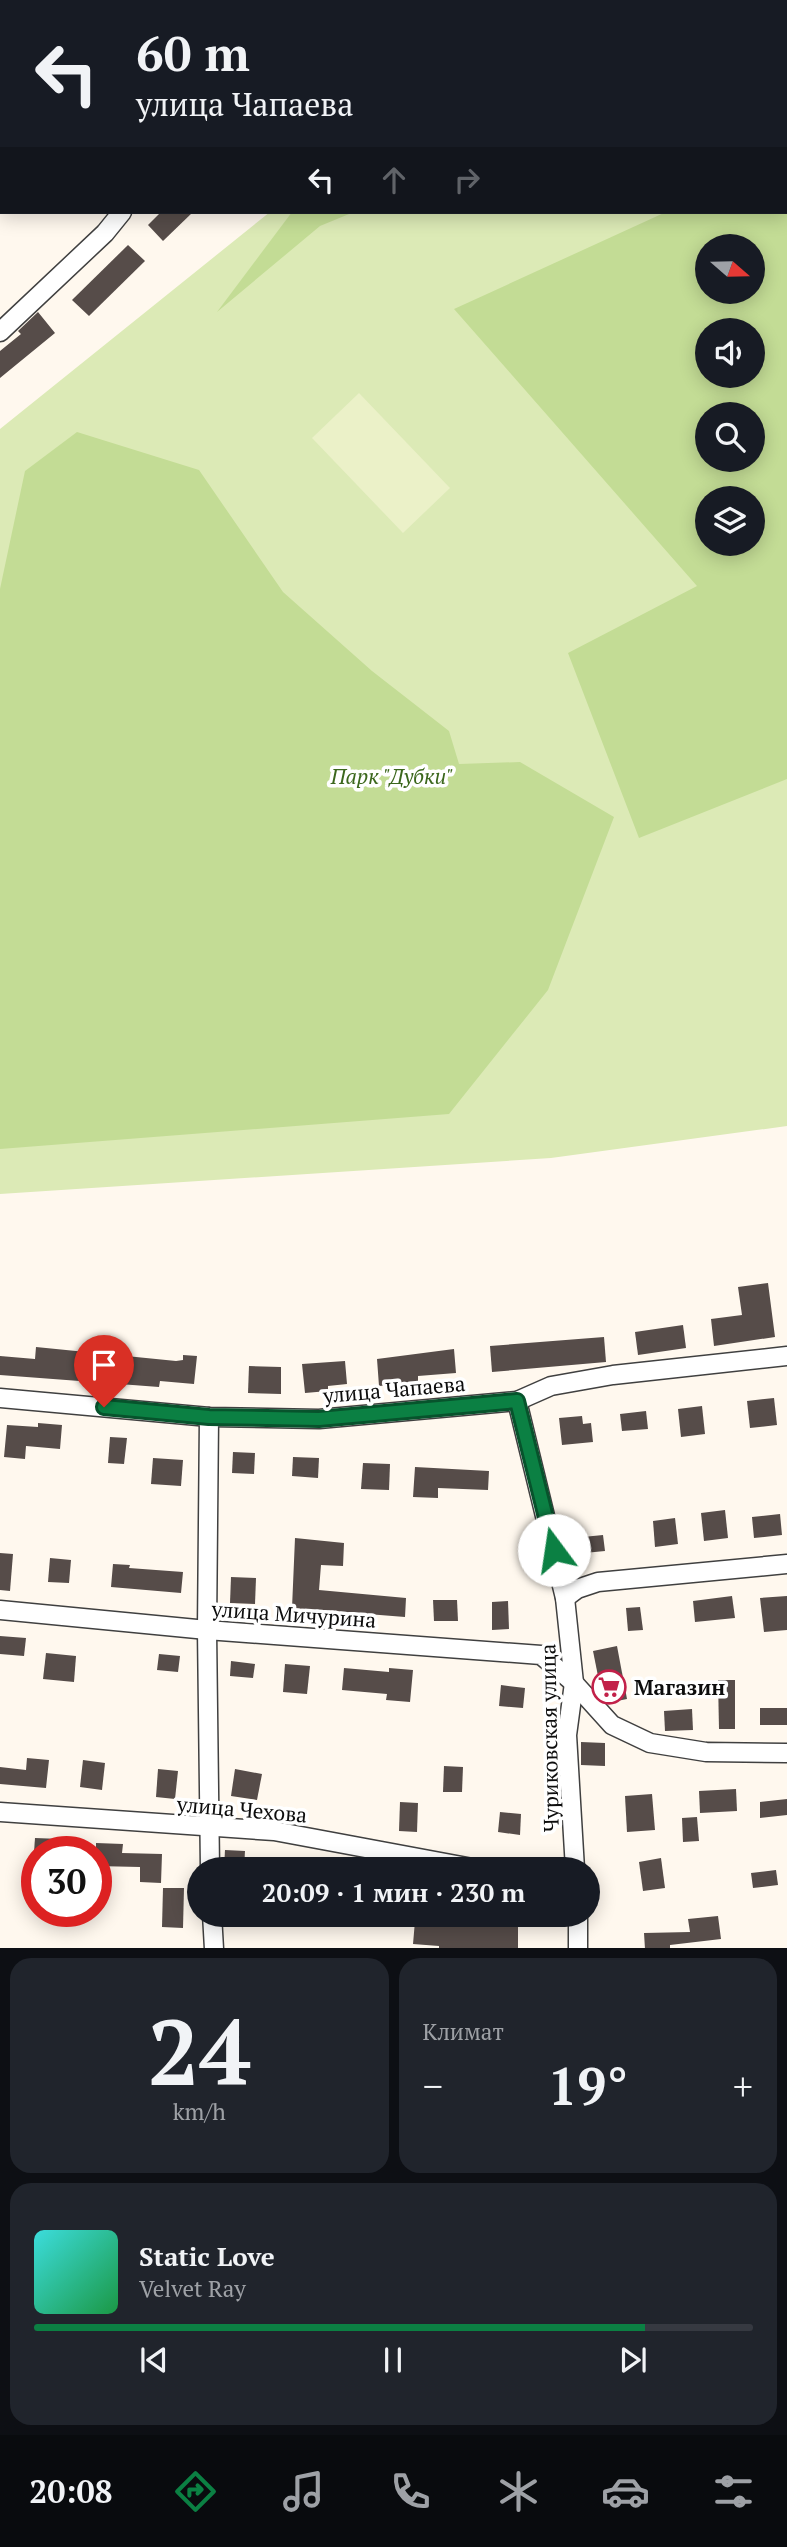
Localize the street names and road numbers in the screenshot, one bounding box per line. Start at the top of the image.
street label: улица Чапаева [321,1369,467,1409]
street label: улица Мичурина [210,1594,377,1634]
street label: Чуриковская улица [533,1643,565,1832]
street label: улица Чехова [175,1789,309,1829]

